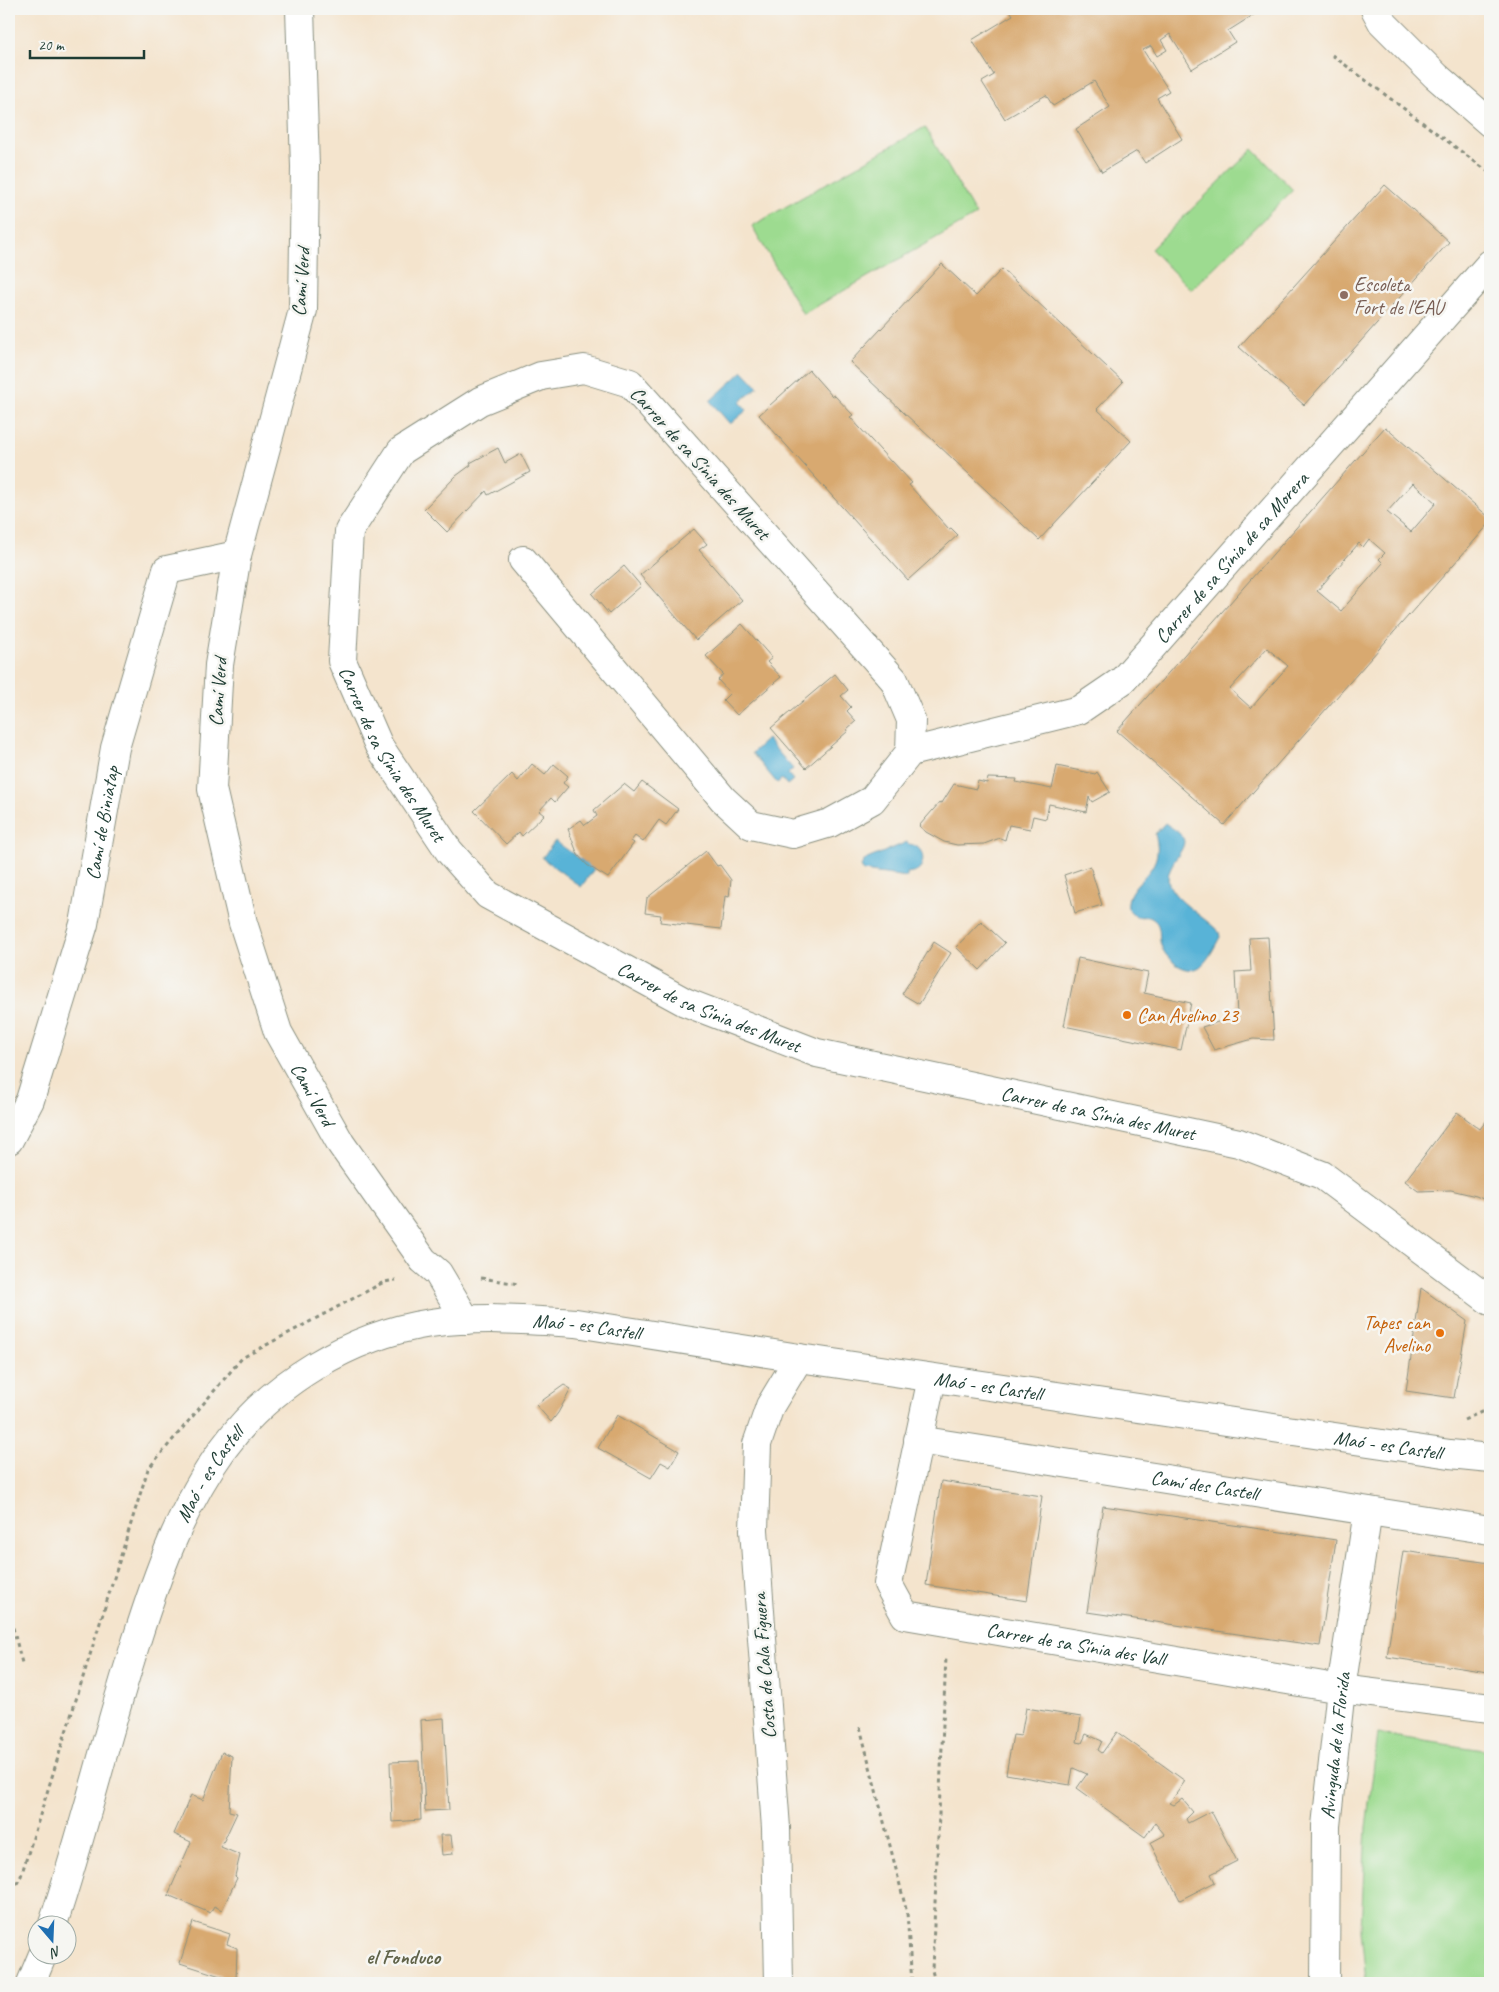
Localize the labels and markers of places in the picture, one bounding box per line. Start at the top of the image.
place label: Escoleta Fort de l'EAU [1354,272,1447,320]
marker: Escoleta Fort de l'EAU [1338,289,1350,301]
place label: Can Avelino 23 [1137,1003,1240,1028]
marker: Can Avelino 23 [1121,1009,1133,1021]
place label: Tapes can Avelino [1364,1310,1431,1358]
marker: Tapes can Avelino [1434,1327,1446,1339]

